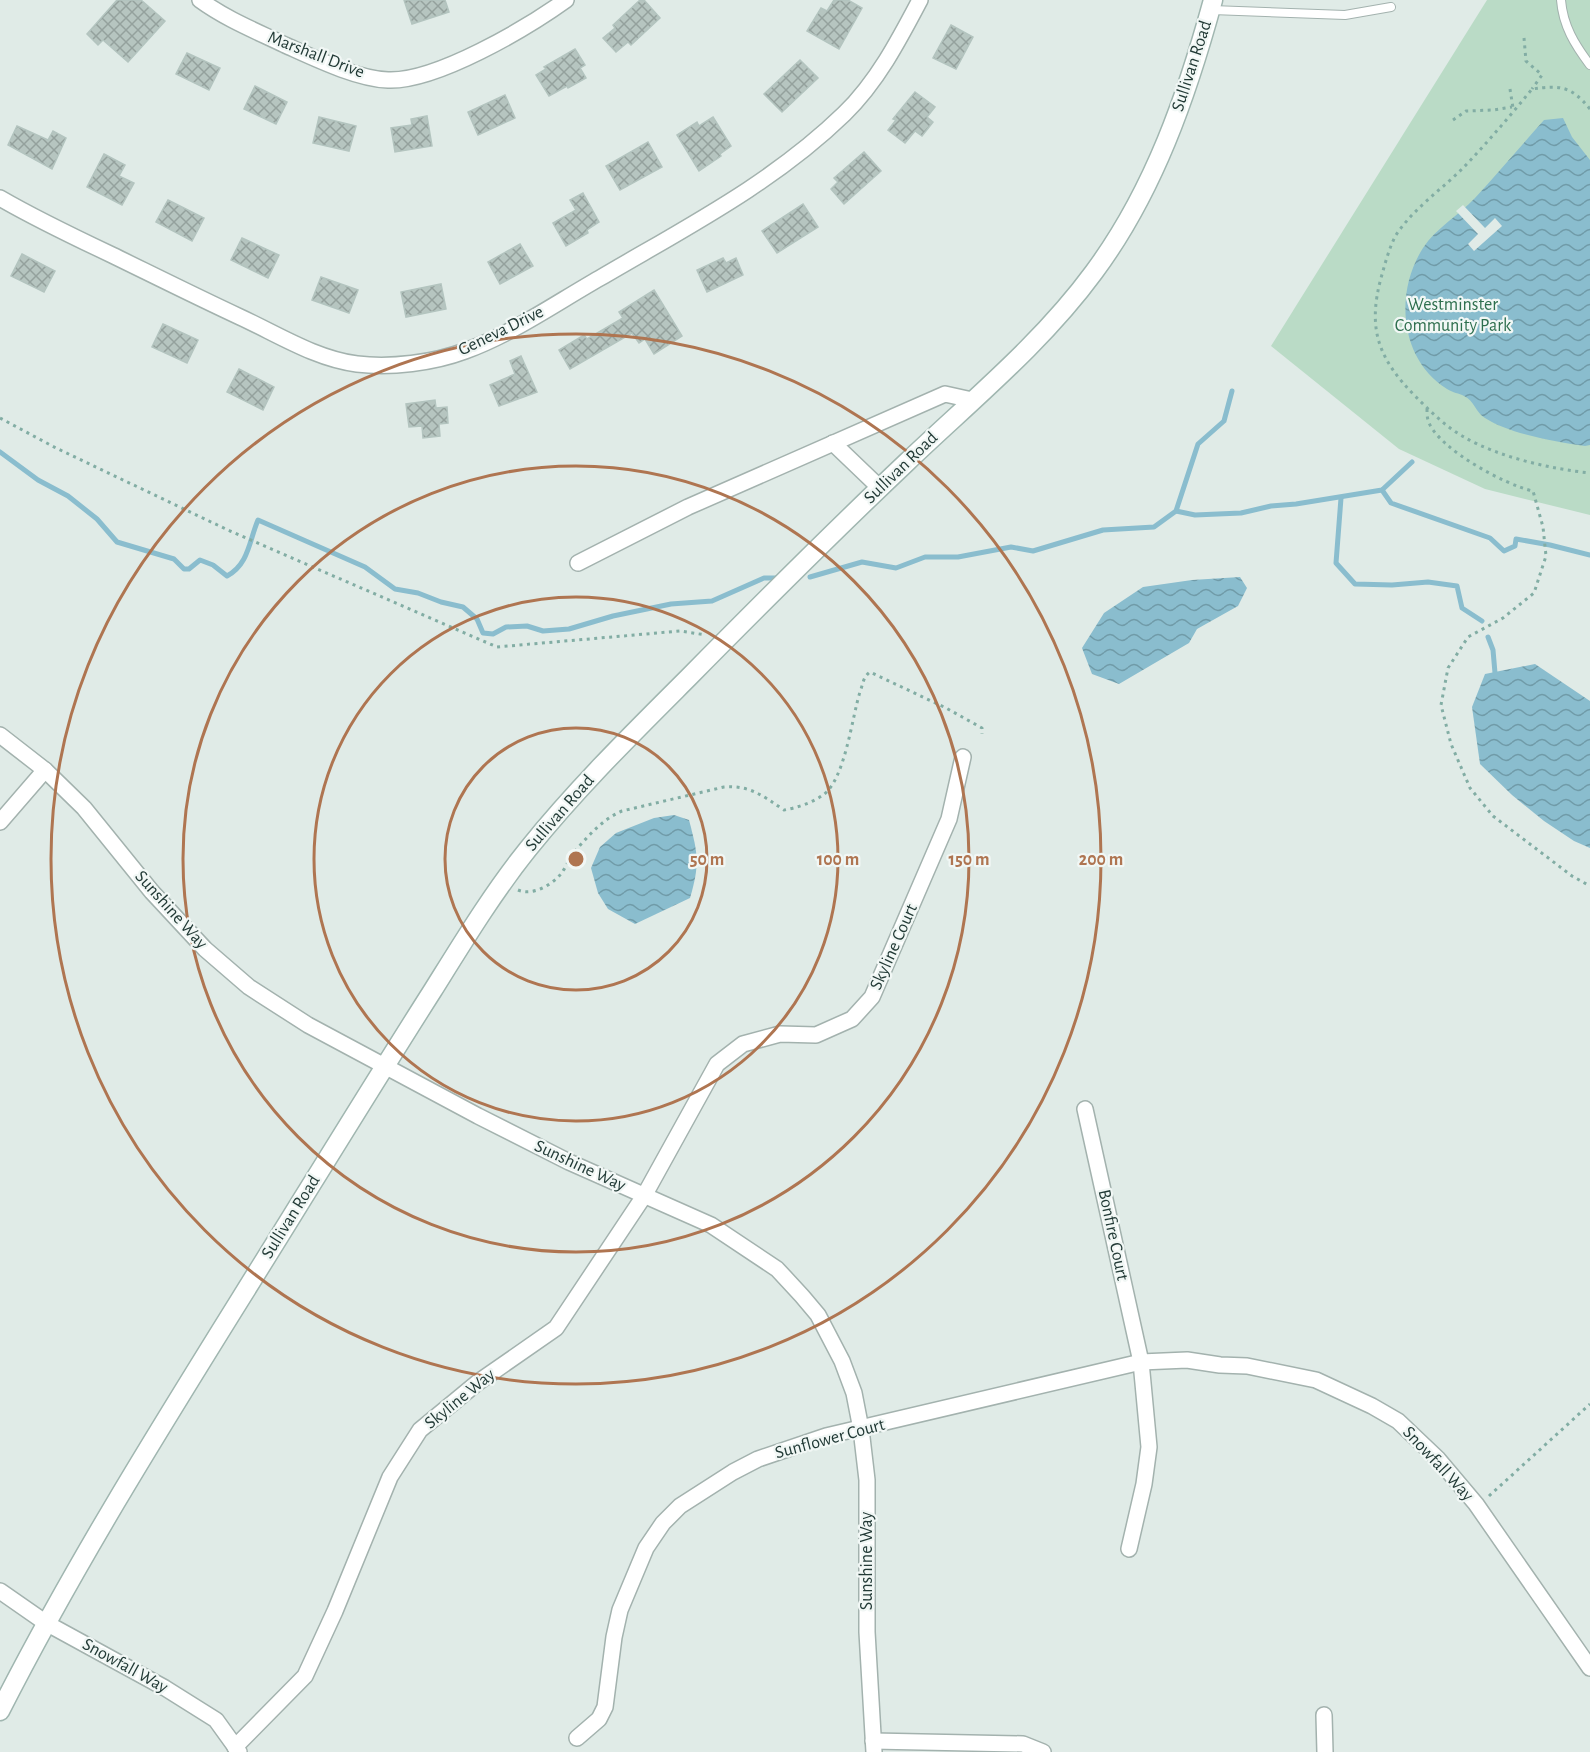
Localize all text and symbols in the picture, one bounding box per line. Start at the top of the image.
street label: Sullivan Road [1169,18,1215,114]
street label: Marshall Drive [265,28,367,82]
park label: Westminster Community Park [1395,296,1512,335]
street label: Geneva Drive [456,303,546,359]
street label: Sullivan Road [861,429,941,507]
street label: Sullivan Road [522,771,598,855]
centre of rings [566,849,586,869]
text: 50 m [690,851,724,869]
text: 100 m [817,851,859,869]
text: 150 m [949,851,989,869]
text: 200 m [1079,851,1123,869]
street label: Sunshine Way [131,867,211,953]
street label: Skyline Court [867,901,921,993]
street label: Sunshine Way [532,1137,629,1195]
street label: Sullivan Road [258,1172,324,1262]
street label: Bonfire Court [1095,1188,1131,1282]
street label: Skyline Way [422,1365,499,1433]
street label: Sunflower Court [773,1416,887,1462]
street label: Snowfall Way [1399,1423,1477,1505]
street label: Sunshine Way [858,1511,876,1610]
street label: Snowfall Way [79,1635,171,1697]

